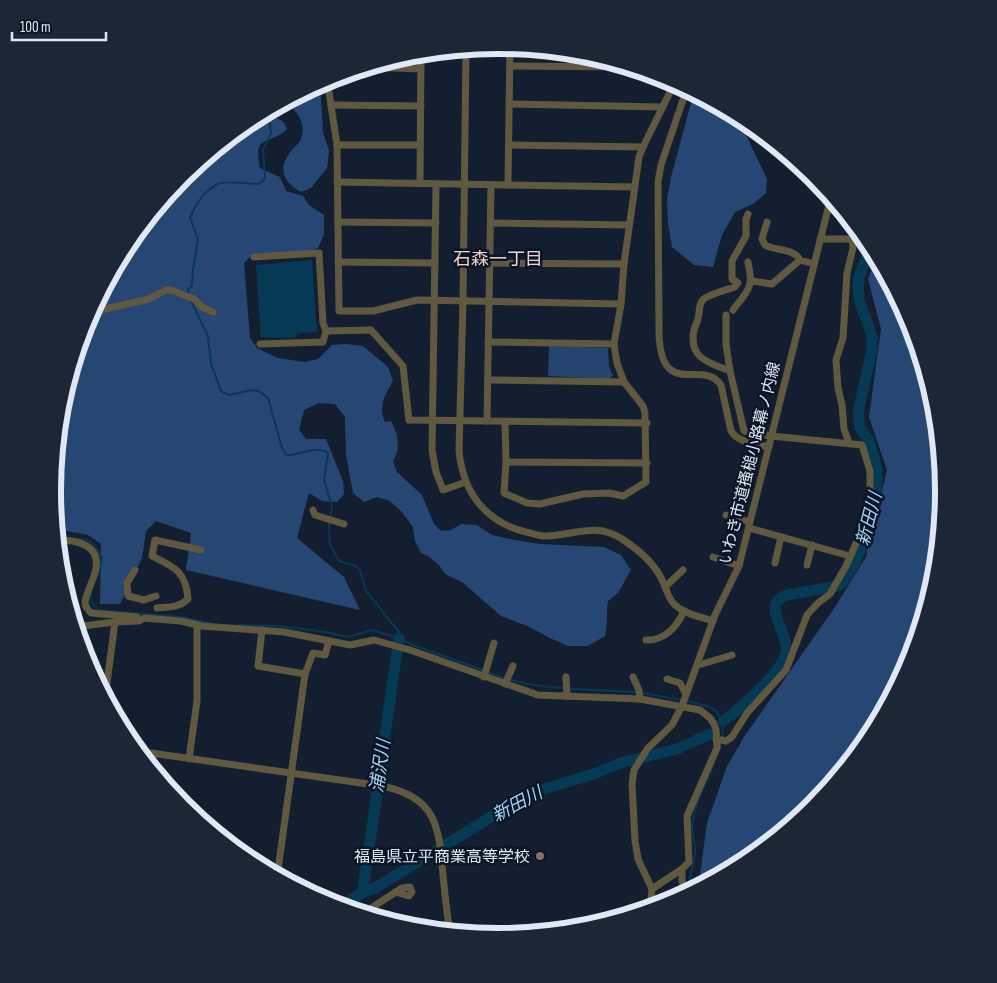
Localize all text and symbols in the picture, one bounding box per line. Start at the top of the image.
scale bar [12,10,106,42]
text: 100 m [20,18,51,37]
district label: 石森一丁目 [453,249,543,270]
street label: いわき市道搔槌小路幕ノ内線 [716,360,785,567]
water label: 新田川 [852,488,887,548]
water label: 浦沢川 [366,736,395,794]
water label: 新田川 [488,782,548,826]
place label: 福島県立平商業高等学校 [354,848,530,867]
marker: 福島県立平商業高等学校 [534,850,546,862]

